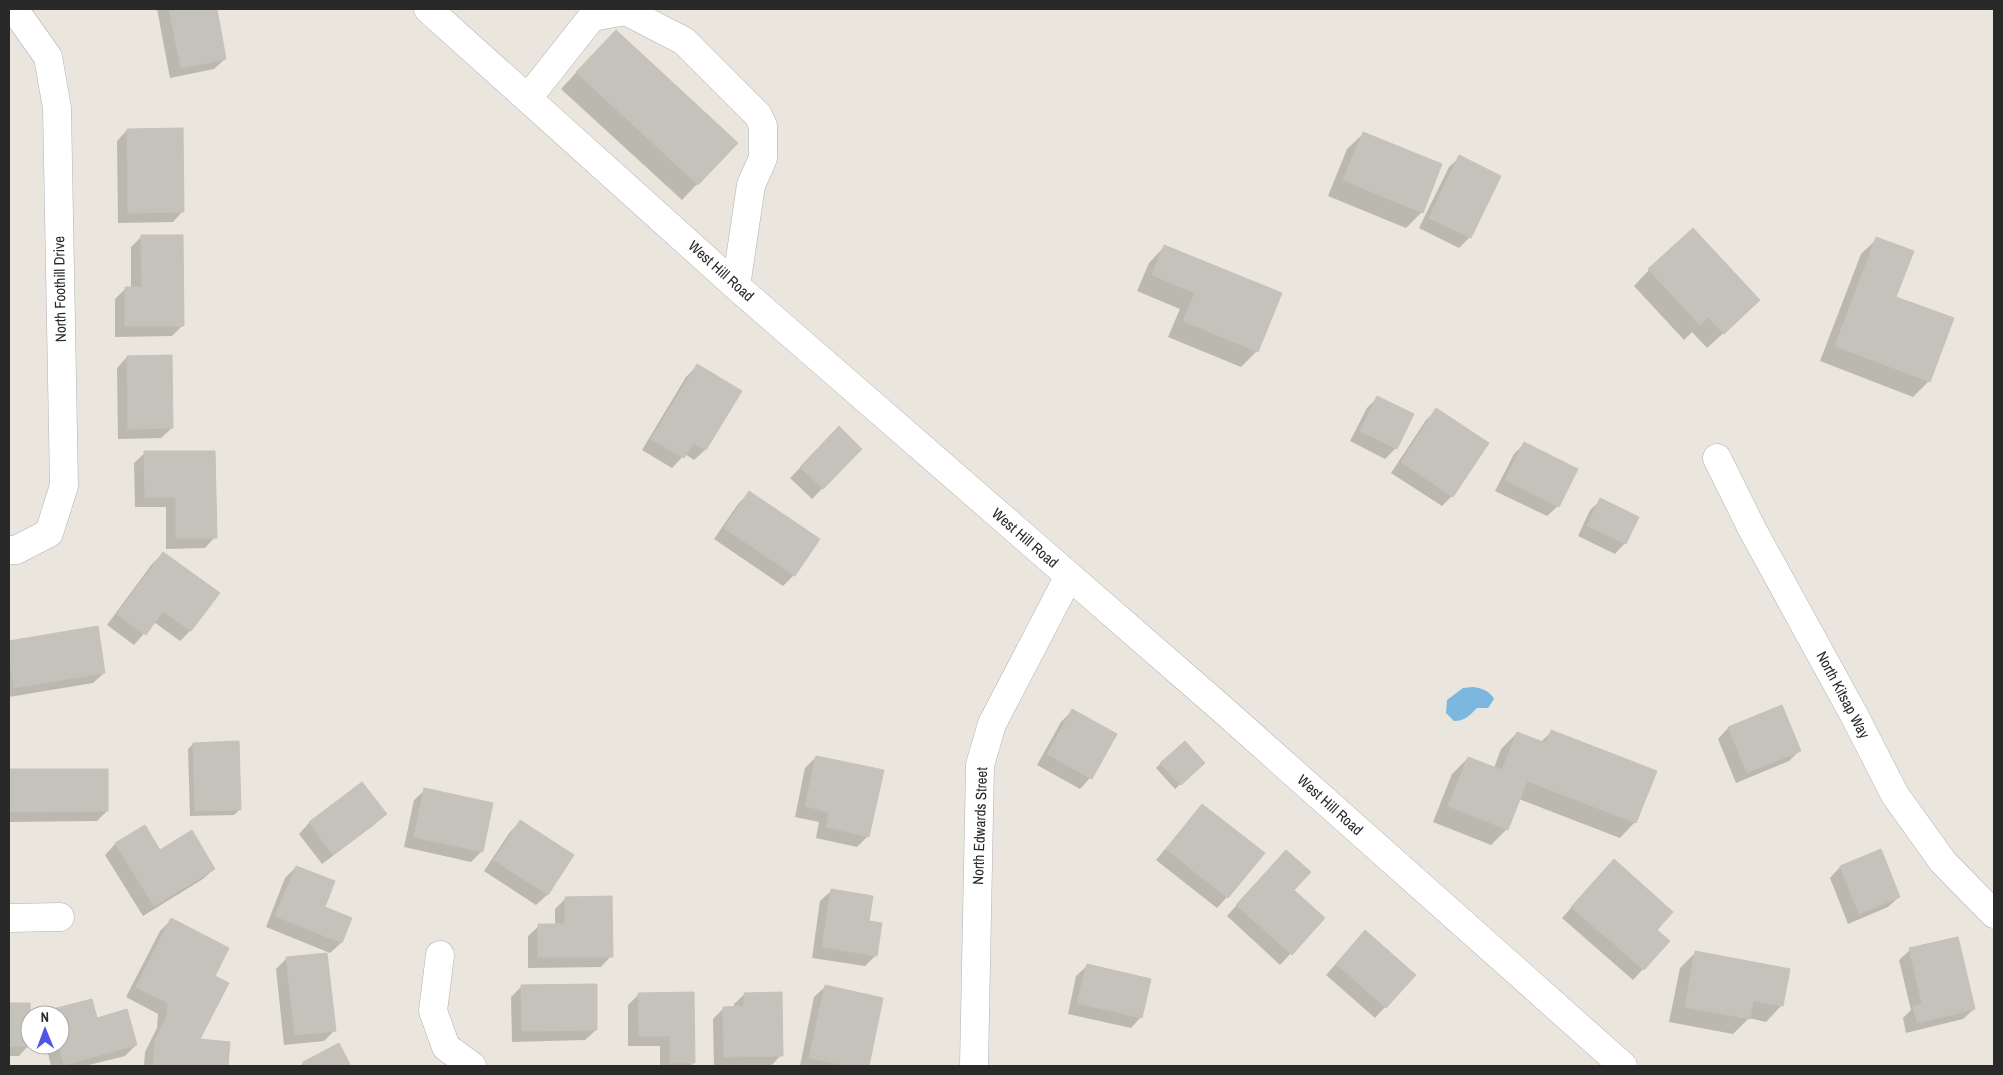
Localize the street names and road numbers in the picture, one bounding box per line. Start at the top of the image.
street label: West Hill Road [684,235,759,306]
street label: North Foothill Drive [48,236,71,342]
street label: West Hill Road [988,503,1063,572]
street label: North Kitsap Way [1812,647,1876,743]
street label: North Edwards Street [967,766,992,885]
street label: West Hill Road [1293,769,1368,840]

